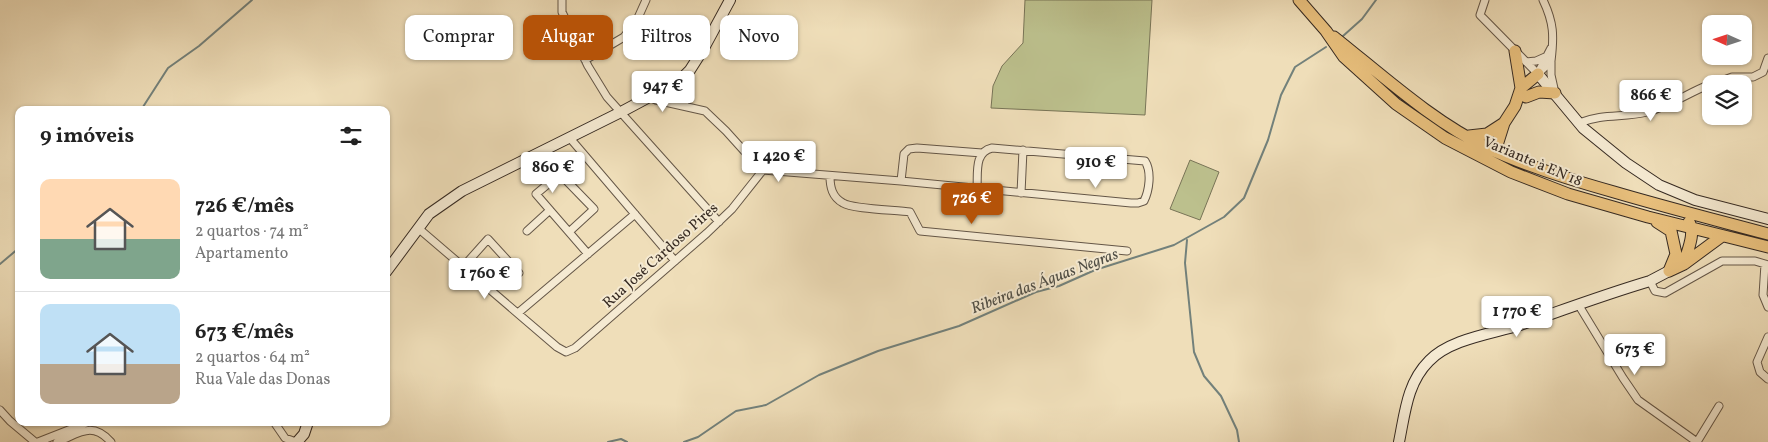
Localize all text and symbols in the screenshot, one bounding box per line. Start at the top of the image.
chip: Comprar [405,15,513,60]
chip: Alugar [523,15,613,60]
chip: Filtros [623,15,710,60]
chip: Novo [720,15,798,60]
north arrow [1702,15,1752,65]
map controls [1702,15,1752,125]
pin: 947 € [628,70,698,113]
button: layers [1702,75,1752,125]
text: 947 € [643,76,683,98]
pin: 866 € [1616,80,1686,122]
text: 866 € [1630,85,1672,107]
text: 9 imóveis [40,122,134,151]
icon: filters [337,122,365,150]
street label: Variante à EN 18 [1480,132,1585,193]
pin: 1 420 € [733,140,825,183]
text: 1 420 € [753,146,805,168]
pin: 910 € [1061,146,1131,189]
pin: 860 € [518,152,588,194]
text: 910 € [1076,152,1116,174]
text: 860 € [532,157,574,179]
pin: 726 € [937,182,1007,225]
text: 726 € [952,188,992,210]
text: 726 €/mês [195,192,294,221]
street label: Rua José Cardoso Pires [599,198,723,314]
icon: home [80,199,140,259]
text: 2 quartos · 74 m² [195,221,309,243]
text: Apartamento [195,243,288,265]
water label: Ribeira das Águas Negras [968,244,1122,320]
pin: 1 760 € [439,258,531,300]
text: 1 760 € [460,263,510,285]
pin: 1 770 € [1471,296,1563,338]
text: 1 770 € [1492,301,1542,323]
text: 673 €/mês [195,318,294,347]
icon: home [80,324,140,384]
pin: 673 € [1600,334,1670,376]
text: 673 € [1615,339,1655,361]
text: 2 quartos · 64 m² [195,347,310,369]
text: Rua Vale das Donas [195,369,330,391]

